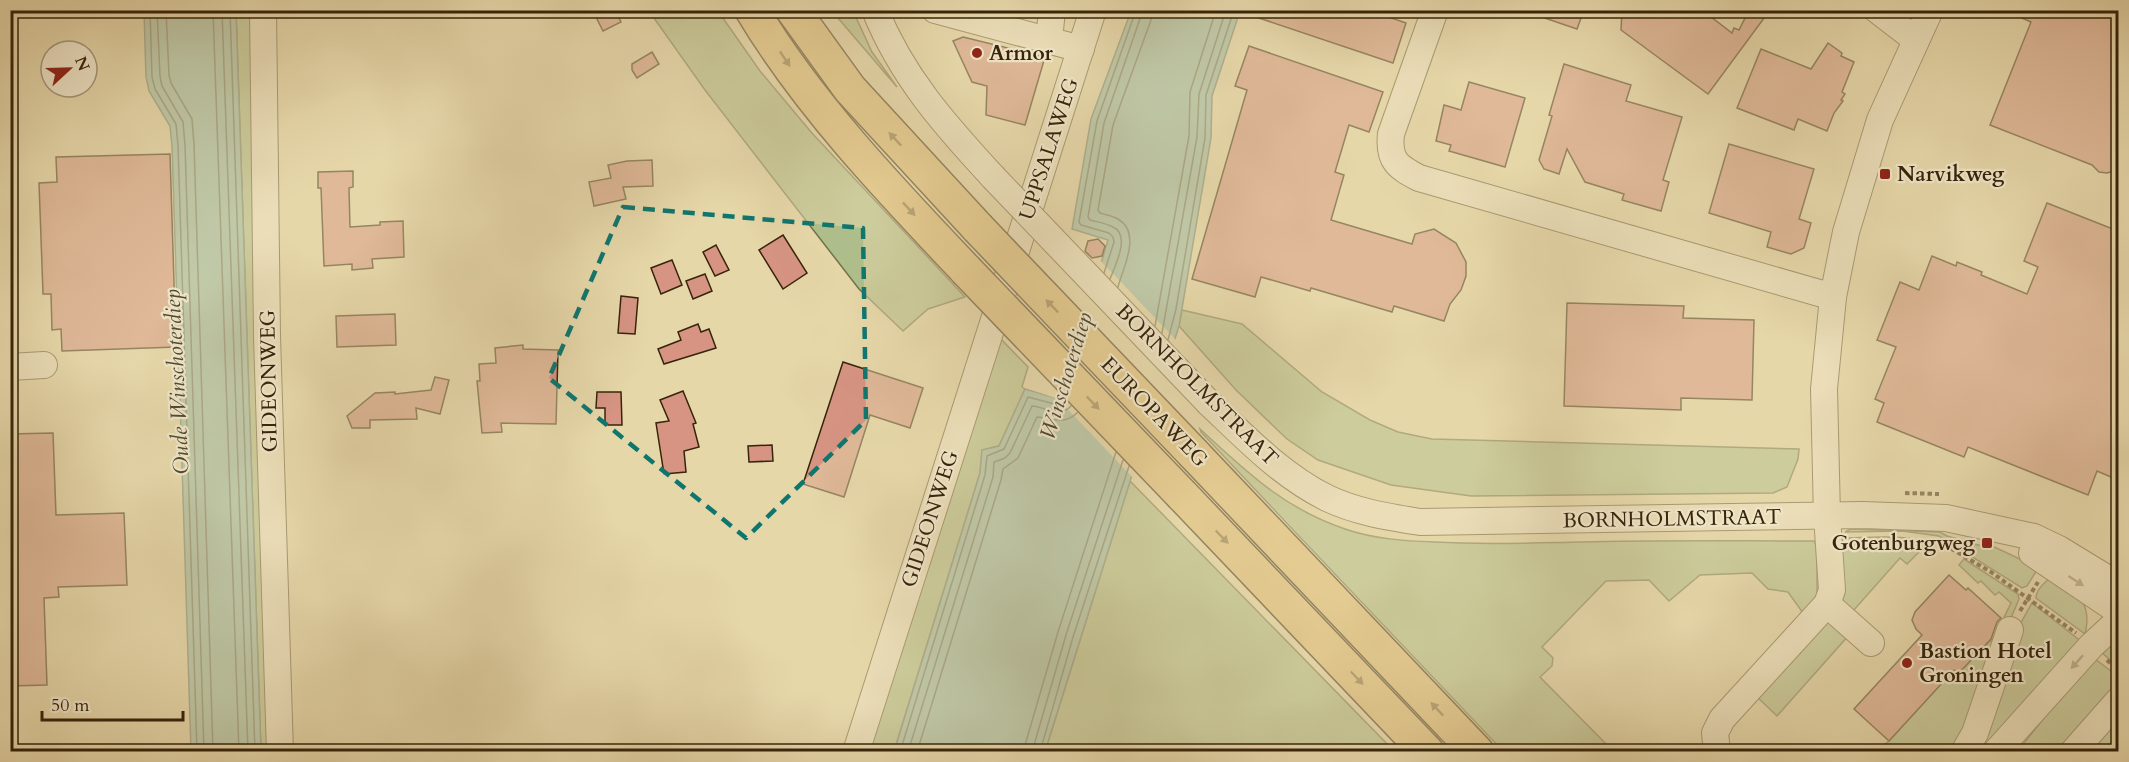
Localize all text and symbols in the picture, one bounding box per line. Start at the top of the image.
north arrow [39,39,99,99]
place label: Armor [989,39,1054,68]
marker: Armor [970,46,984,60]
one-way arrow [779,51,791,67]
text: N [69,53,95,74]
street label: UPPSALAWEG [1012,74,1086,224]
one-way arrow [889,132,902,147]
place label: Narvikweg [1897,160,2005,189]
marker: Narvikweg [1878,167,1892,181]
one-way arrow [902,202,916,217]
water label: Oude Winschoterdiep [157,288,197,476]
street label: BORNHOLMSTRAAT [1109,297,1285,473]
one-way arrow [1045,298,1059,313]
street label: GIDEONWEG [253,309,285,453]
water label: Winschoterdiep [1032,309,1100,443]
street label: EUROPAWEG [1094,351,1214,474]
one-way arrow [1086,395,1100,409]
street label: GIDEONWEG [894,446,966,591]
street label: BORNHOLMSTRAAT [1562,503,1782,535]
one-way arrow [1215,529,1229,543]
place label: Gotenburgweg [1831,529,1975,558]
marker: Gotenburgweg [1980,536,1994,550]
one-way arrow [2068,575,2084,587]
place label: Bastion Hotel Groningen [1919,637,2052,690]
one-way arrow [2070,654,2084,669]
marker: Bastion Hotel Groningen [1900,656,1914,670]
one-way arrow [1349,671,1363,685]
scale bar [42,684,183,722]
text: 50 m [51,693,90,718]
one-way arrow [1431,702,1444,717]

